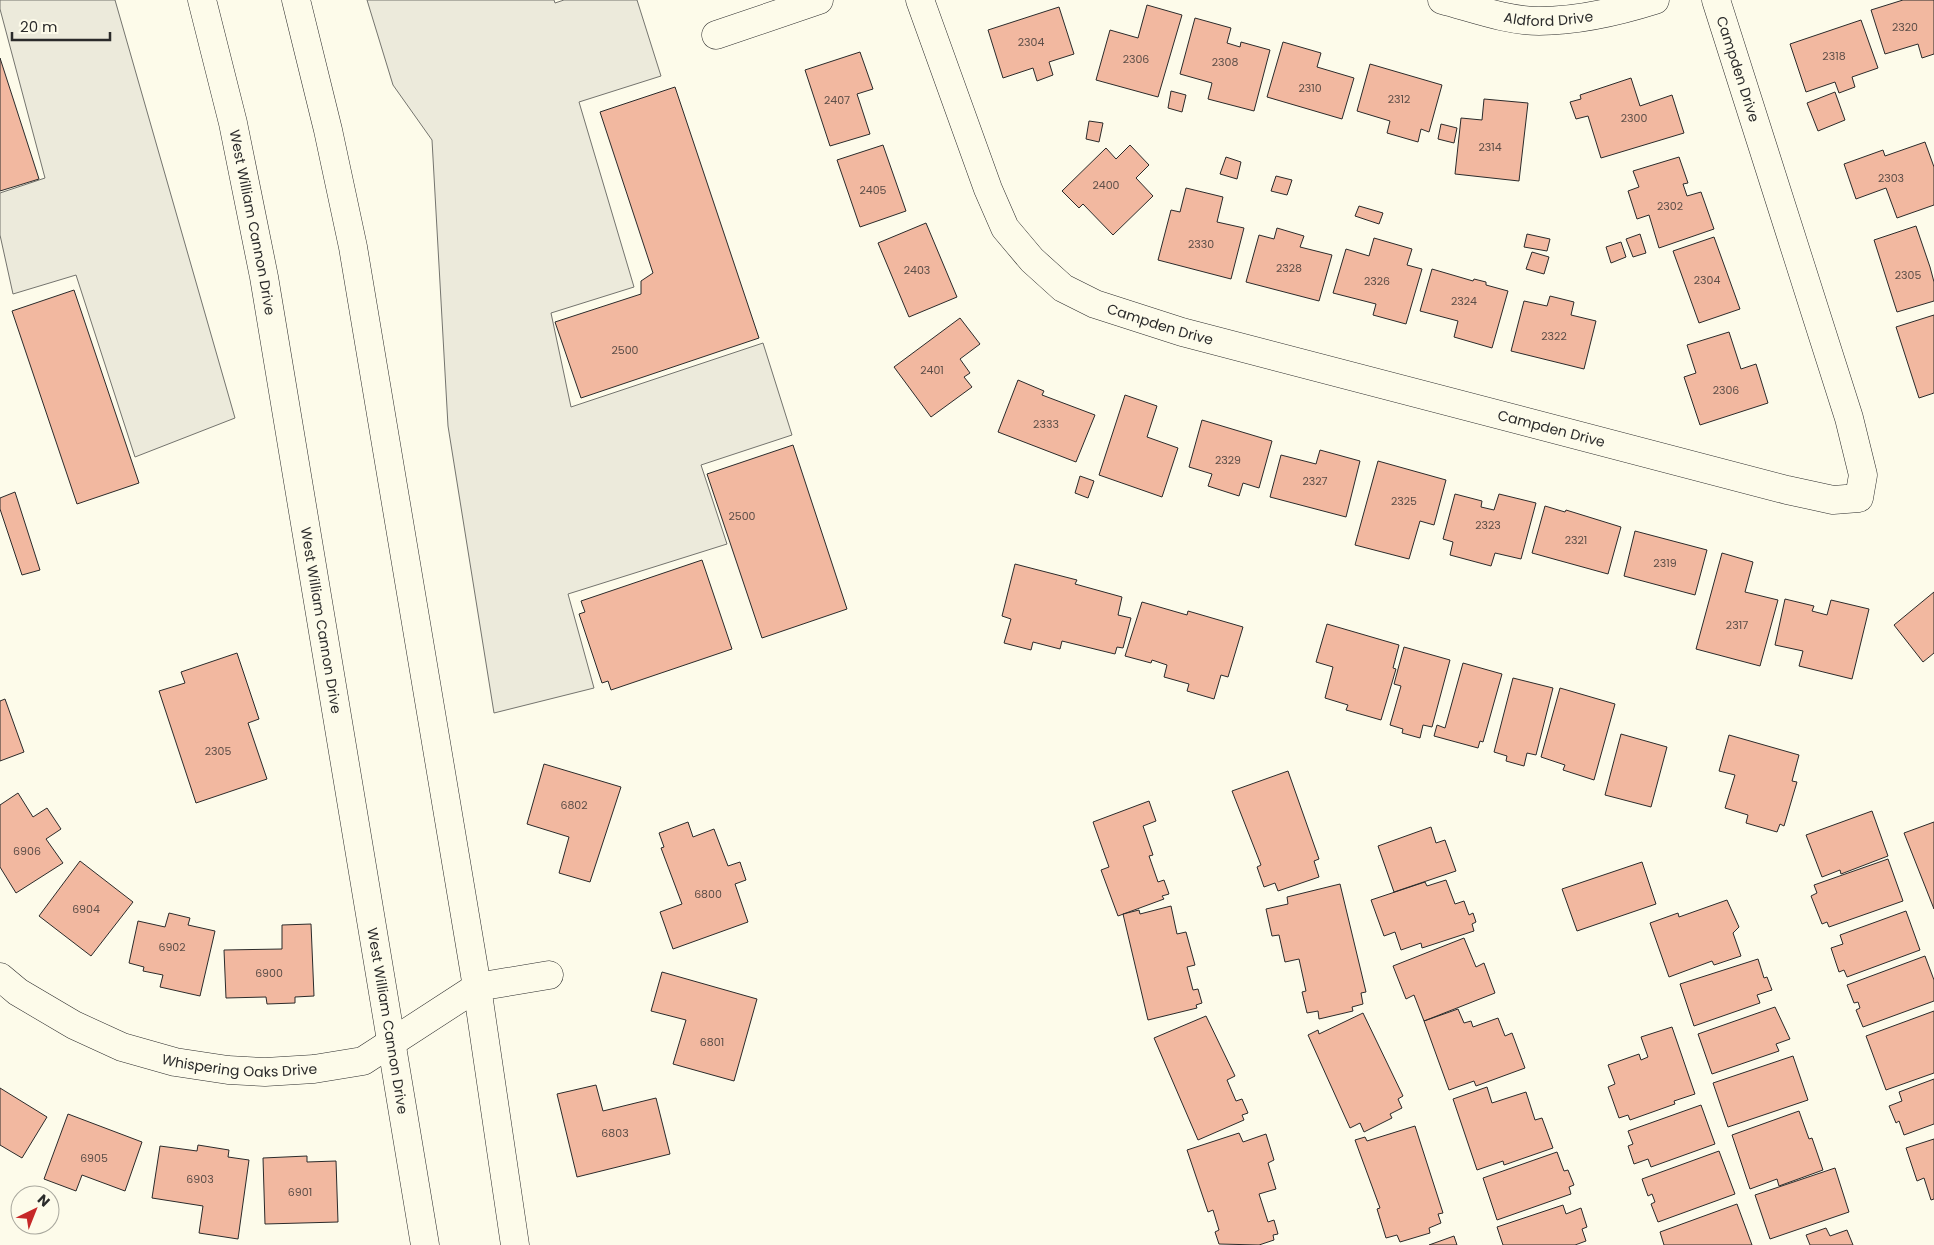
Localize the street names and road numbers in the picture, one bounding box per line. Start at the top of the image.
street label: Aldford Drive [1502,6,1595,31]
street label: Campden Drive [1711,14,1765,125]
street label: West William Cannon Drive [225,128,280,317]
street label: Campden Drive [1104,298,1216,350]
street label: Campden Drive [1496,405,1608,452]
street label: West William Cannon Drive [296,526,347,715]
street label: West William Cannon Drive [362,926,413,1116]
street label: Whispering Oaks Drive [159,1049,318,1082]

